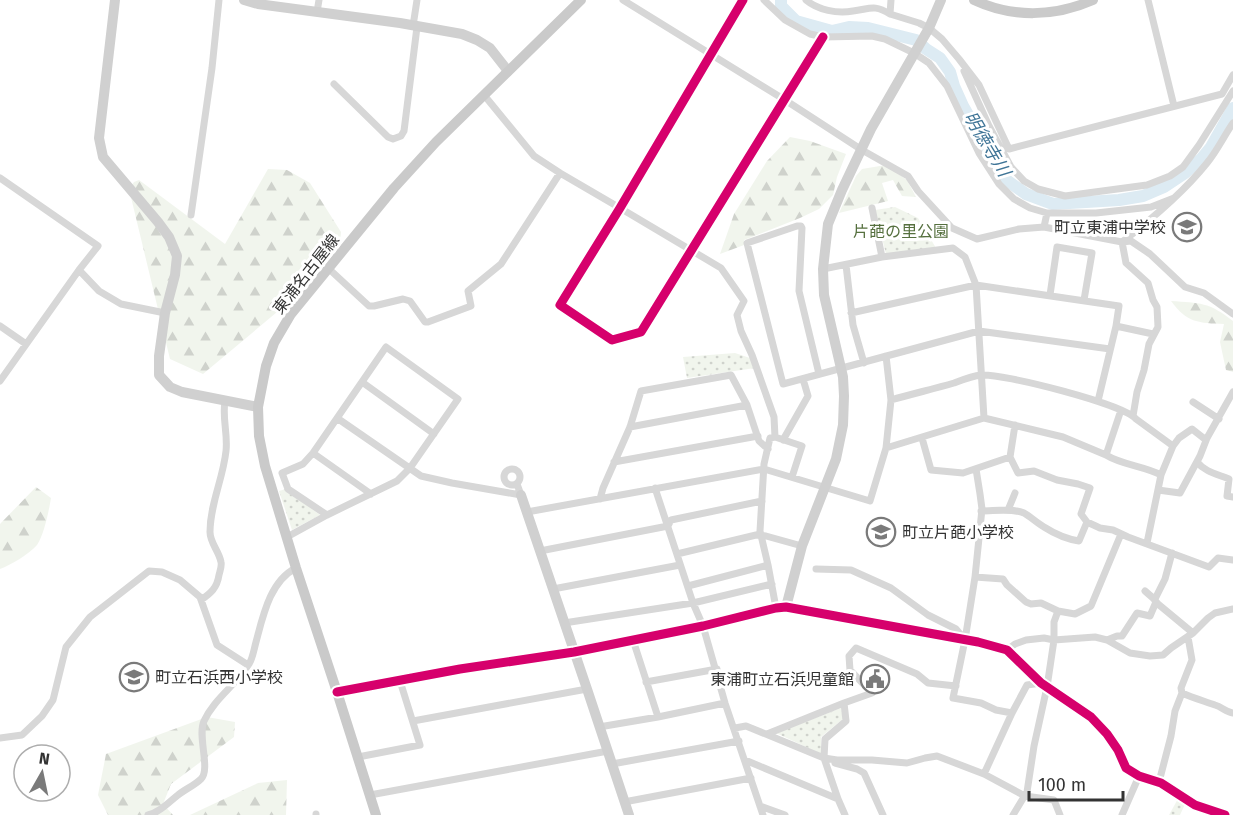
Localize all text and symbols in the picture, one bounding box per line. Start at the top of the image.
water label: 明徳寺川 [959,107,1016,182]
school or university icon: 町立東浦中学校 [1171,211,1203,243]
place label: 町立東浦中学校 [1054,218,1166,237]
park label: 片葩の里公園 [853,222,949,241]
street label: 東浦名古屋線 [269,230,343,318]
school or university icon: 町立片葩小学校 [865,516,897,548]
place label: 町立片葩小学校 [902,523,1014,542]
school or university icon: 町立石浜西小学校 [118,661,150,693]
public building icon: 東浦町立石浜児童館 [859,663,891,695]
place label: 町立石浜西小学校 [155,668,283,687]
place label: 東浦町立石浜児童館 [710,670,854,689]
north arrow [12,743,72,803]
text: N [38,748,51,769]
scale bar [1029,764,1124,802]
text: 100 m [1038,774,1086,796]

